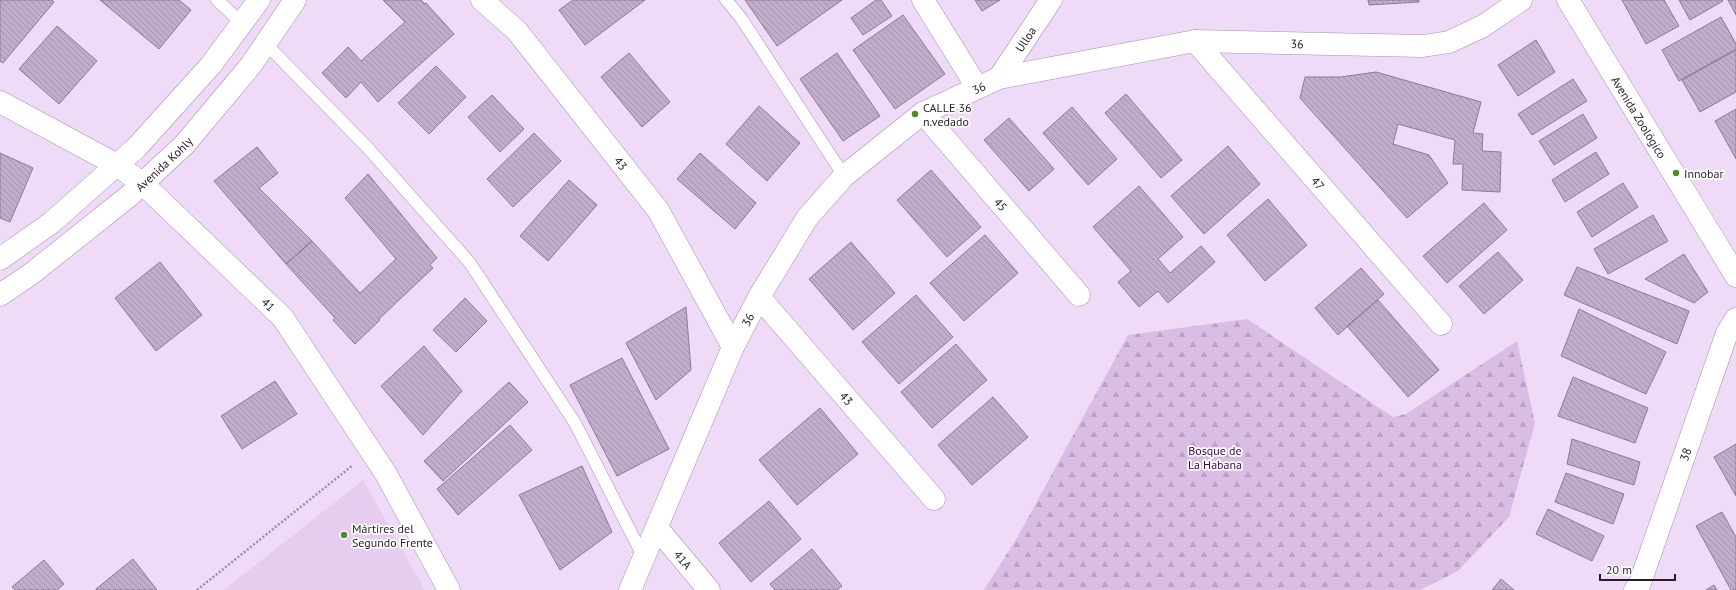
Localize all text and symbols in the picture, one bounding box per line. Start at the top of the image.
street label: Ulloa [1011,23,1039,54]
street label: 36 [1290,36,1304,51]
street label: Avenida Zoológico [1609,73,1670,161]
street label: 36 [970,78,988,97]
place label: CALLE 36 n.vedado [923,100,972,129]
marker: CALLE 36 n.vedado [910,109,920,119]
street label: Avenida Kohly [132,133,196,194]
street label: 43 [611,153,631,173]
place label: Innobar [1684,166,1724,181]
marker: Innobar [1671,168,1681,178]
street label: 47 [1308,173,1328,193]
street label: 45 [991,194,1011,214]
street label: 41 [259,294,279,314]
street label: 36 [738,310,757,329]
street label: 43 [837,388,857,408]
park label: Bosque de La Habana [1188,443,1242,472]
street label: 38 [1676,446,1694,463]
place label: Mártires del Segundo Frente [352,521,433,550]
marker: Mártires del Segundo Frente [339,530,349,540]
street label: 41A [671,547,696,572]
scale bar [1600,556,1675,582]
text: 20 m [1606,562,1632,577]

